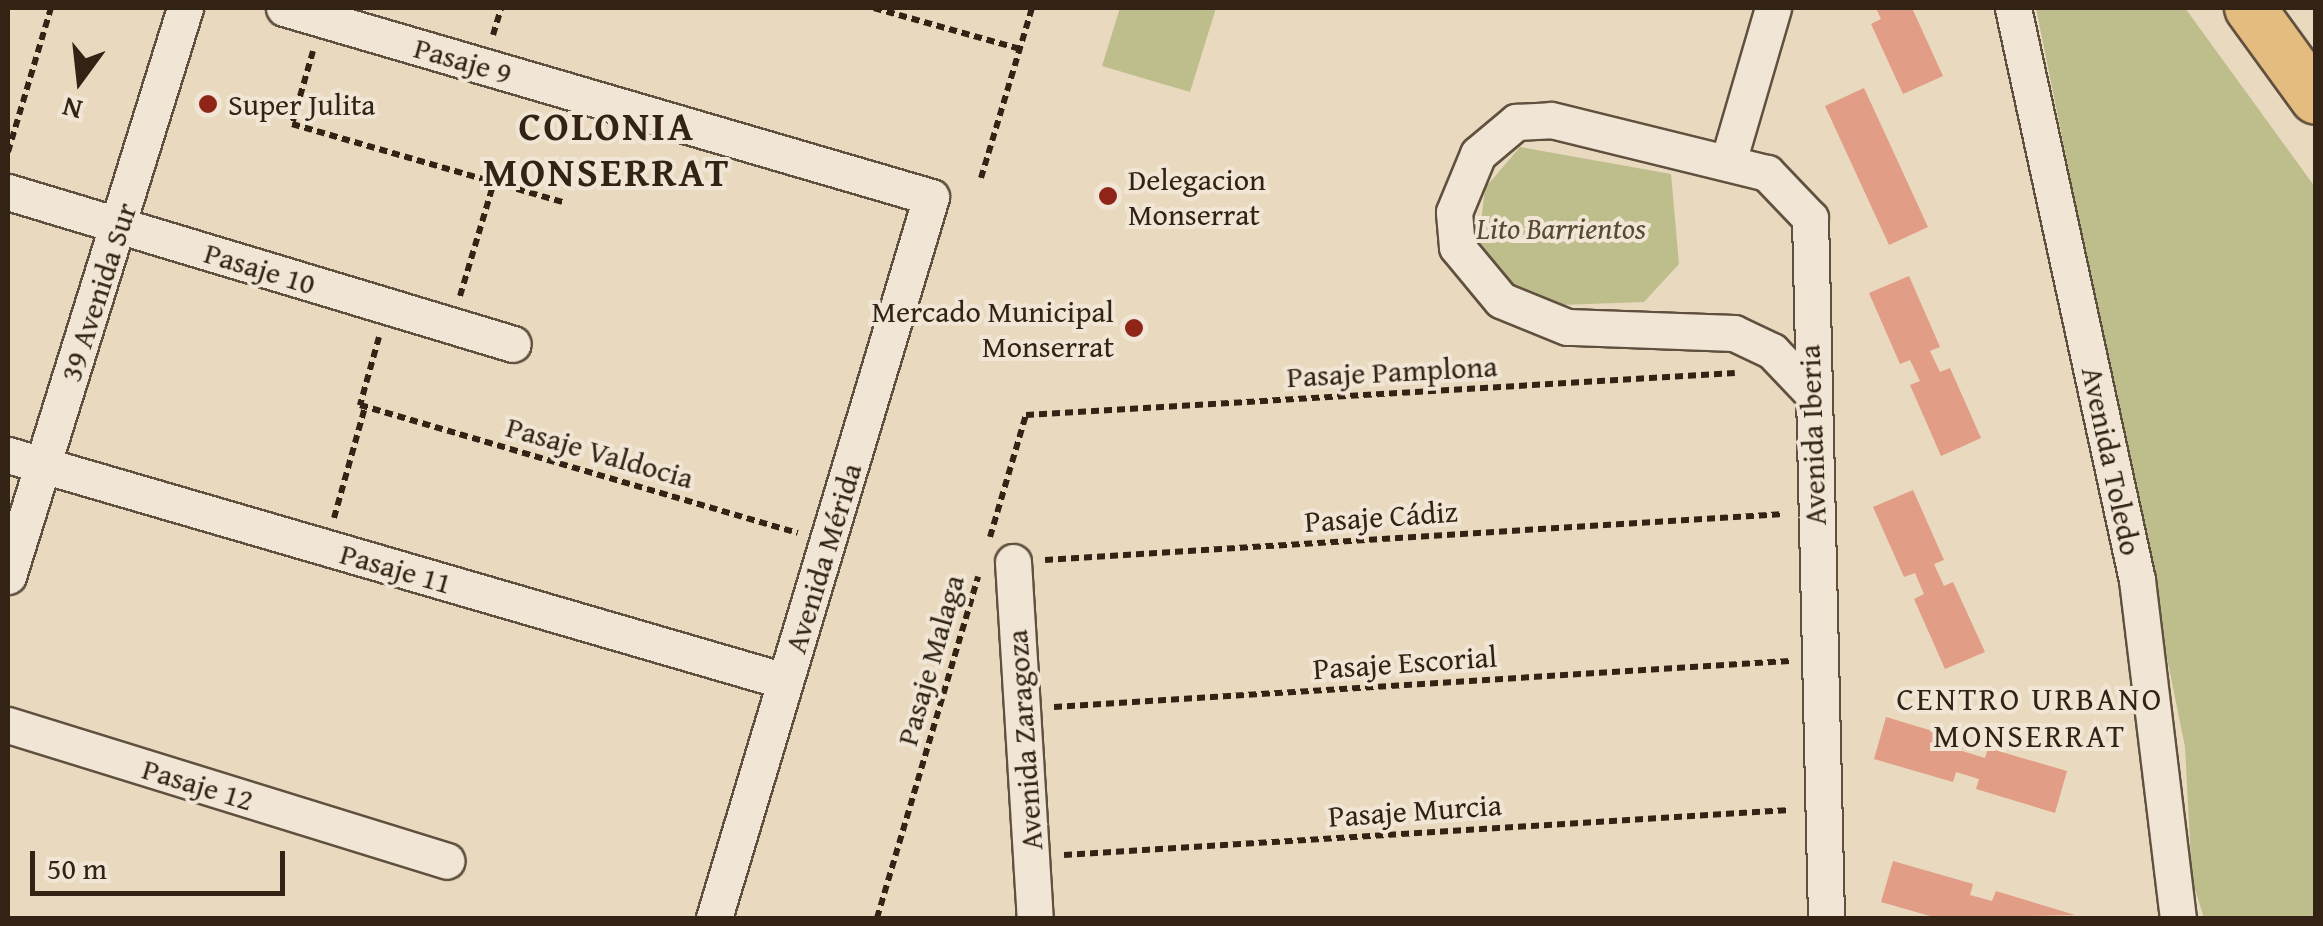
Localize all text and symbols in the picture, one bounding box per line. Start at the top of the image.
street label: Pasaje 9 [410,29,516,91]
north arrow [30,30,130,130]
place label: Super Julita [228,86,375,122]
text: N [58,87,86,132]
marker: Super Julita [197,93,219,115]
district label: COLONIA MONSERRAT [483,102,731,196]
place label: Delegacion Monserrat [1128,161,1266,232]
marker: Delegacion Monserrat [1097,185,1119,207]
street label: 39 Avenida Sur [52,198,144,386]
park label: Lito Barrientos [1476,210,1646,246]
street label: Pasaje 10 [200,234,320,302]
place label: Mercado Municipal Monserrat [871,293,1114,364]
marker: Mercado Municipal Monserrat [1123,317,1145,339]
street label: Avenida Iberia [1791,344,1833,526]
street label: Pasaje Pamplona [1286,348,1498,394]
street label: Avenida Toledo [2074,363,2150,559]
street label: Pasaje Valdocia [502,408,698,496]
street label: Avenida Mérida [777,459,869,657]
street label: Pasaje Cádiz [1303,493,1459,539]
street label: Pasaje 11 [336,535,456,601]
street label: Pasaje Malaga [888,571,972,749]
street label: Avenida Zaragoza [998,629,1050,851]
street label: Pasaje Escorial [1312,638,1498,686]
district label: CENTRO URBANO MONSERRAT [1896,681,2164,756]
street label: Pasaje 12 [138,750,258,818]
street label: Pasaje Murcia [1327,786,1503,834]
scale bar [35,831,290,893]
text: 50 m [47,846,107,890]

